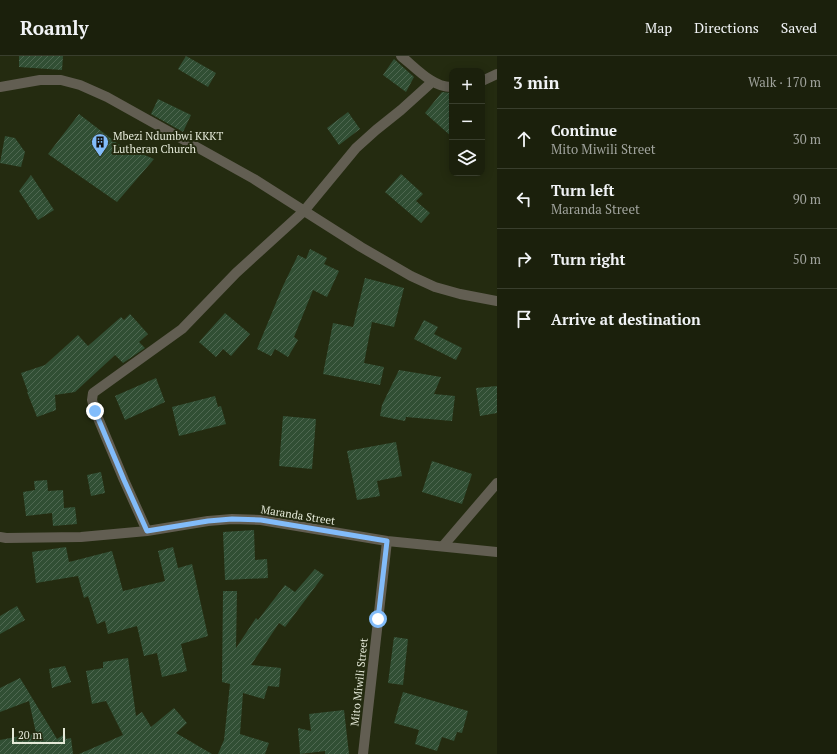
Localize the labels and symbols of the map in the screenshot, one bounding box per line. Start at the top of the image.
place label: Mbezi Ndumbwi KKKT Lutheran Church [113,129,223,156]
building icon: Mbezi Ndumbwi KKKT Lutheran Church [90,132,110,157]
route end [86,402,104,420]
street label: Maranda Street [260,502,336,528]
route start [369,610,387,628]
street label: Mito Miwili Street [347,637,371,727]
scale bar [12,726,65,745]

